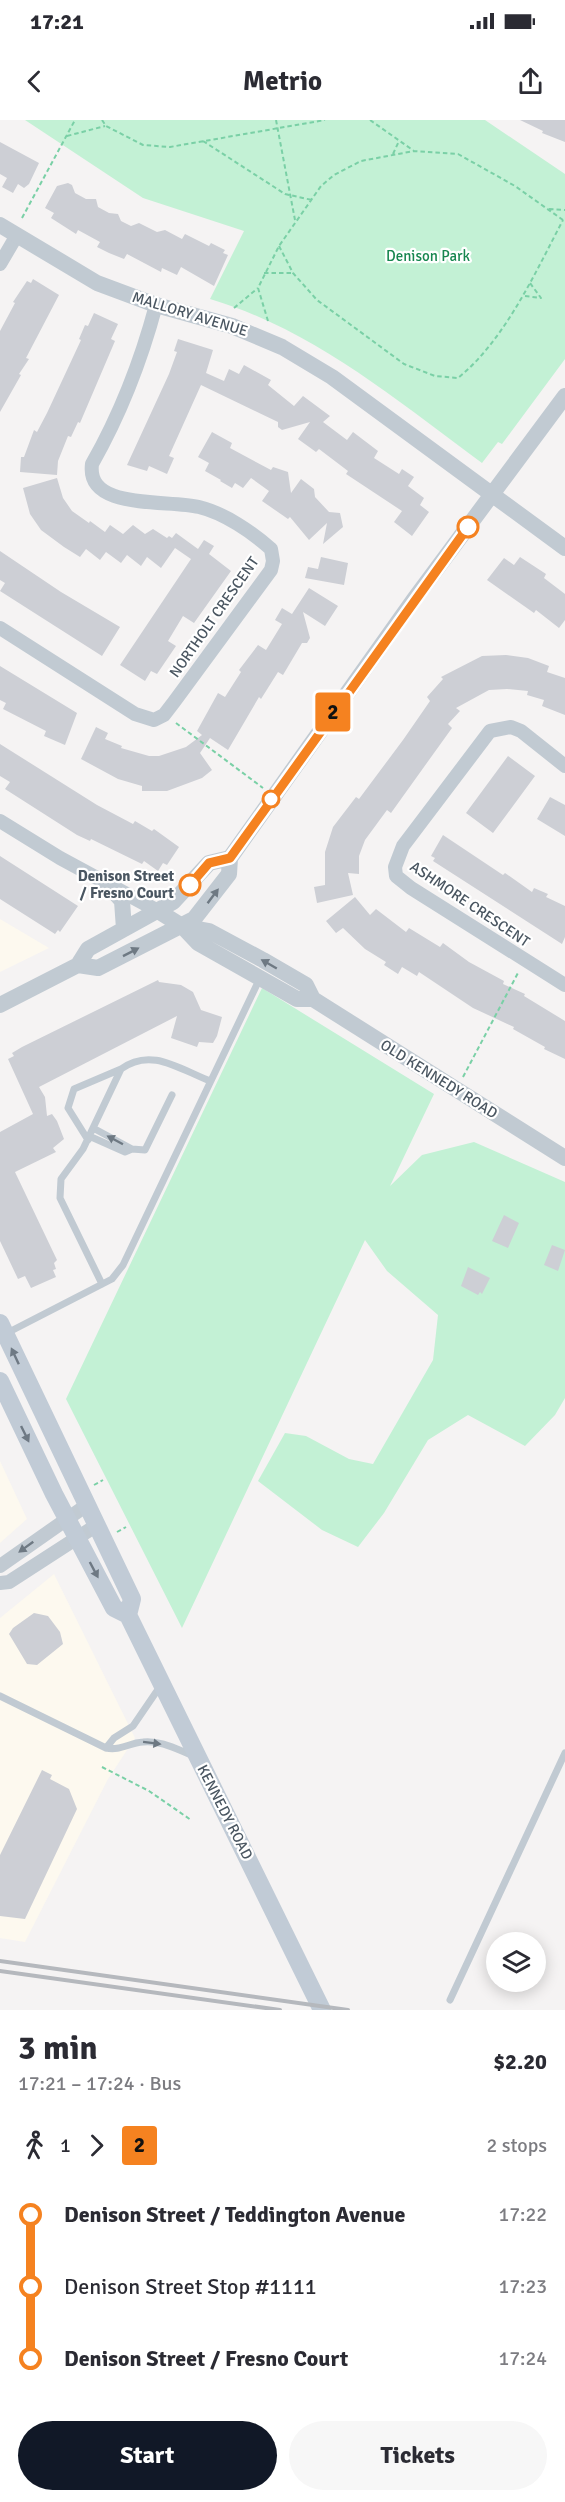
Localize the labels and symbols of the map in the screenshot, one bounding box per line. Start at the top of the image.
park label: Denison Park [386,247,471,265]
street label: MALLORY AVENUE [130,288,250,340]
unlabelled marker [457,516,479,538]
street label: NORTHOLT CRESCENT [166,553,263,681]
line badge: 2 [314,692,352,732]
unlabelled marker [262,790,280,808]
street label: ASHMORE CRESCENT [407,857,534,951]
place label: Denison Street / Fresno Court [78,867,174,902]
marker: Denison Street / Fresno Court [179,874,201,896]
one-way arrow [207,888,219,904]
one-way arrow [122,947,139,956]
one-way arrow [261,959,278,969]
street label: OLD KENNEDY ROAD [377,1036,501,1122]
one-way arrow [106,1135,123,1145]
one-way arrow [11,1347,20,1364]
one-way arrow [20,1425,30,1443]
one-way arrow [18,1541,34,1553]
one-way arrow [89,1562,99,1579]
one-way arrow [143,1738,162,1748]
street label: KENNEDY ROAD [193,1762,257,1862]

